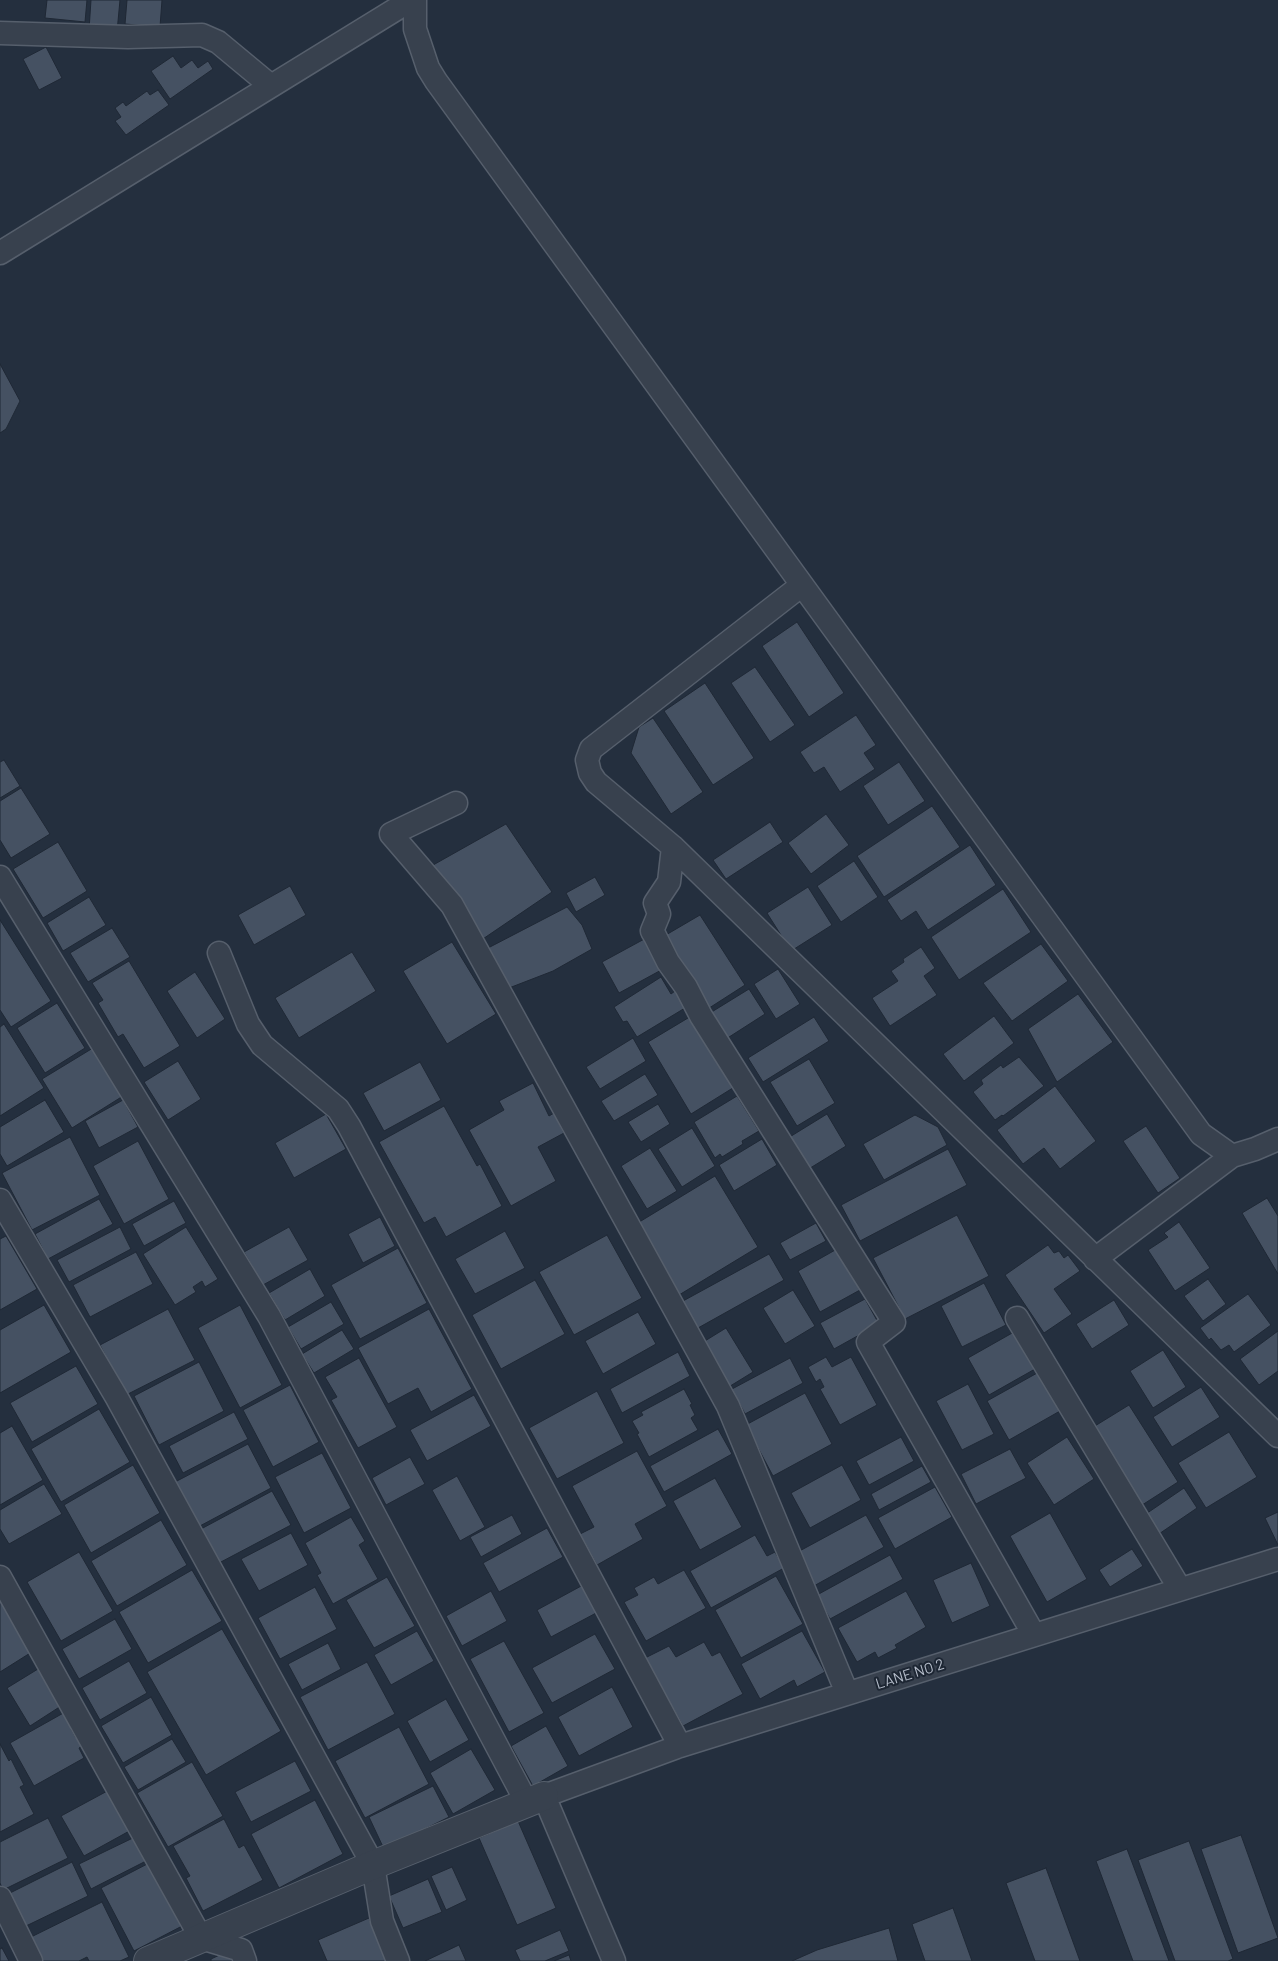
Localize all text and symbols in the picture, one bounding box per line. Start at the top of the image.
street label: LANE NO 2 [874,1655,946,1693]

